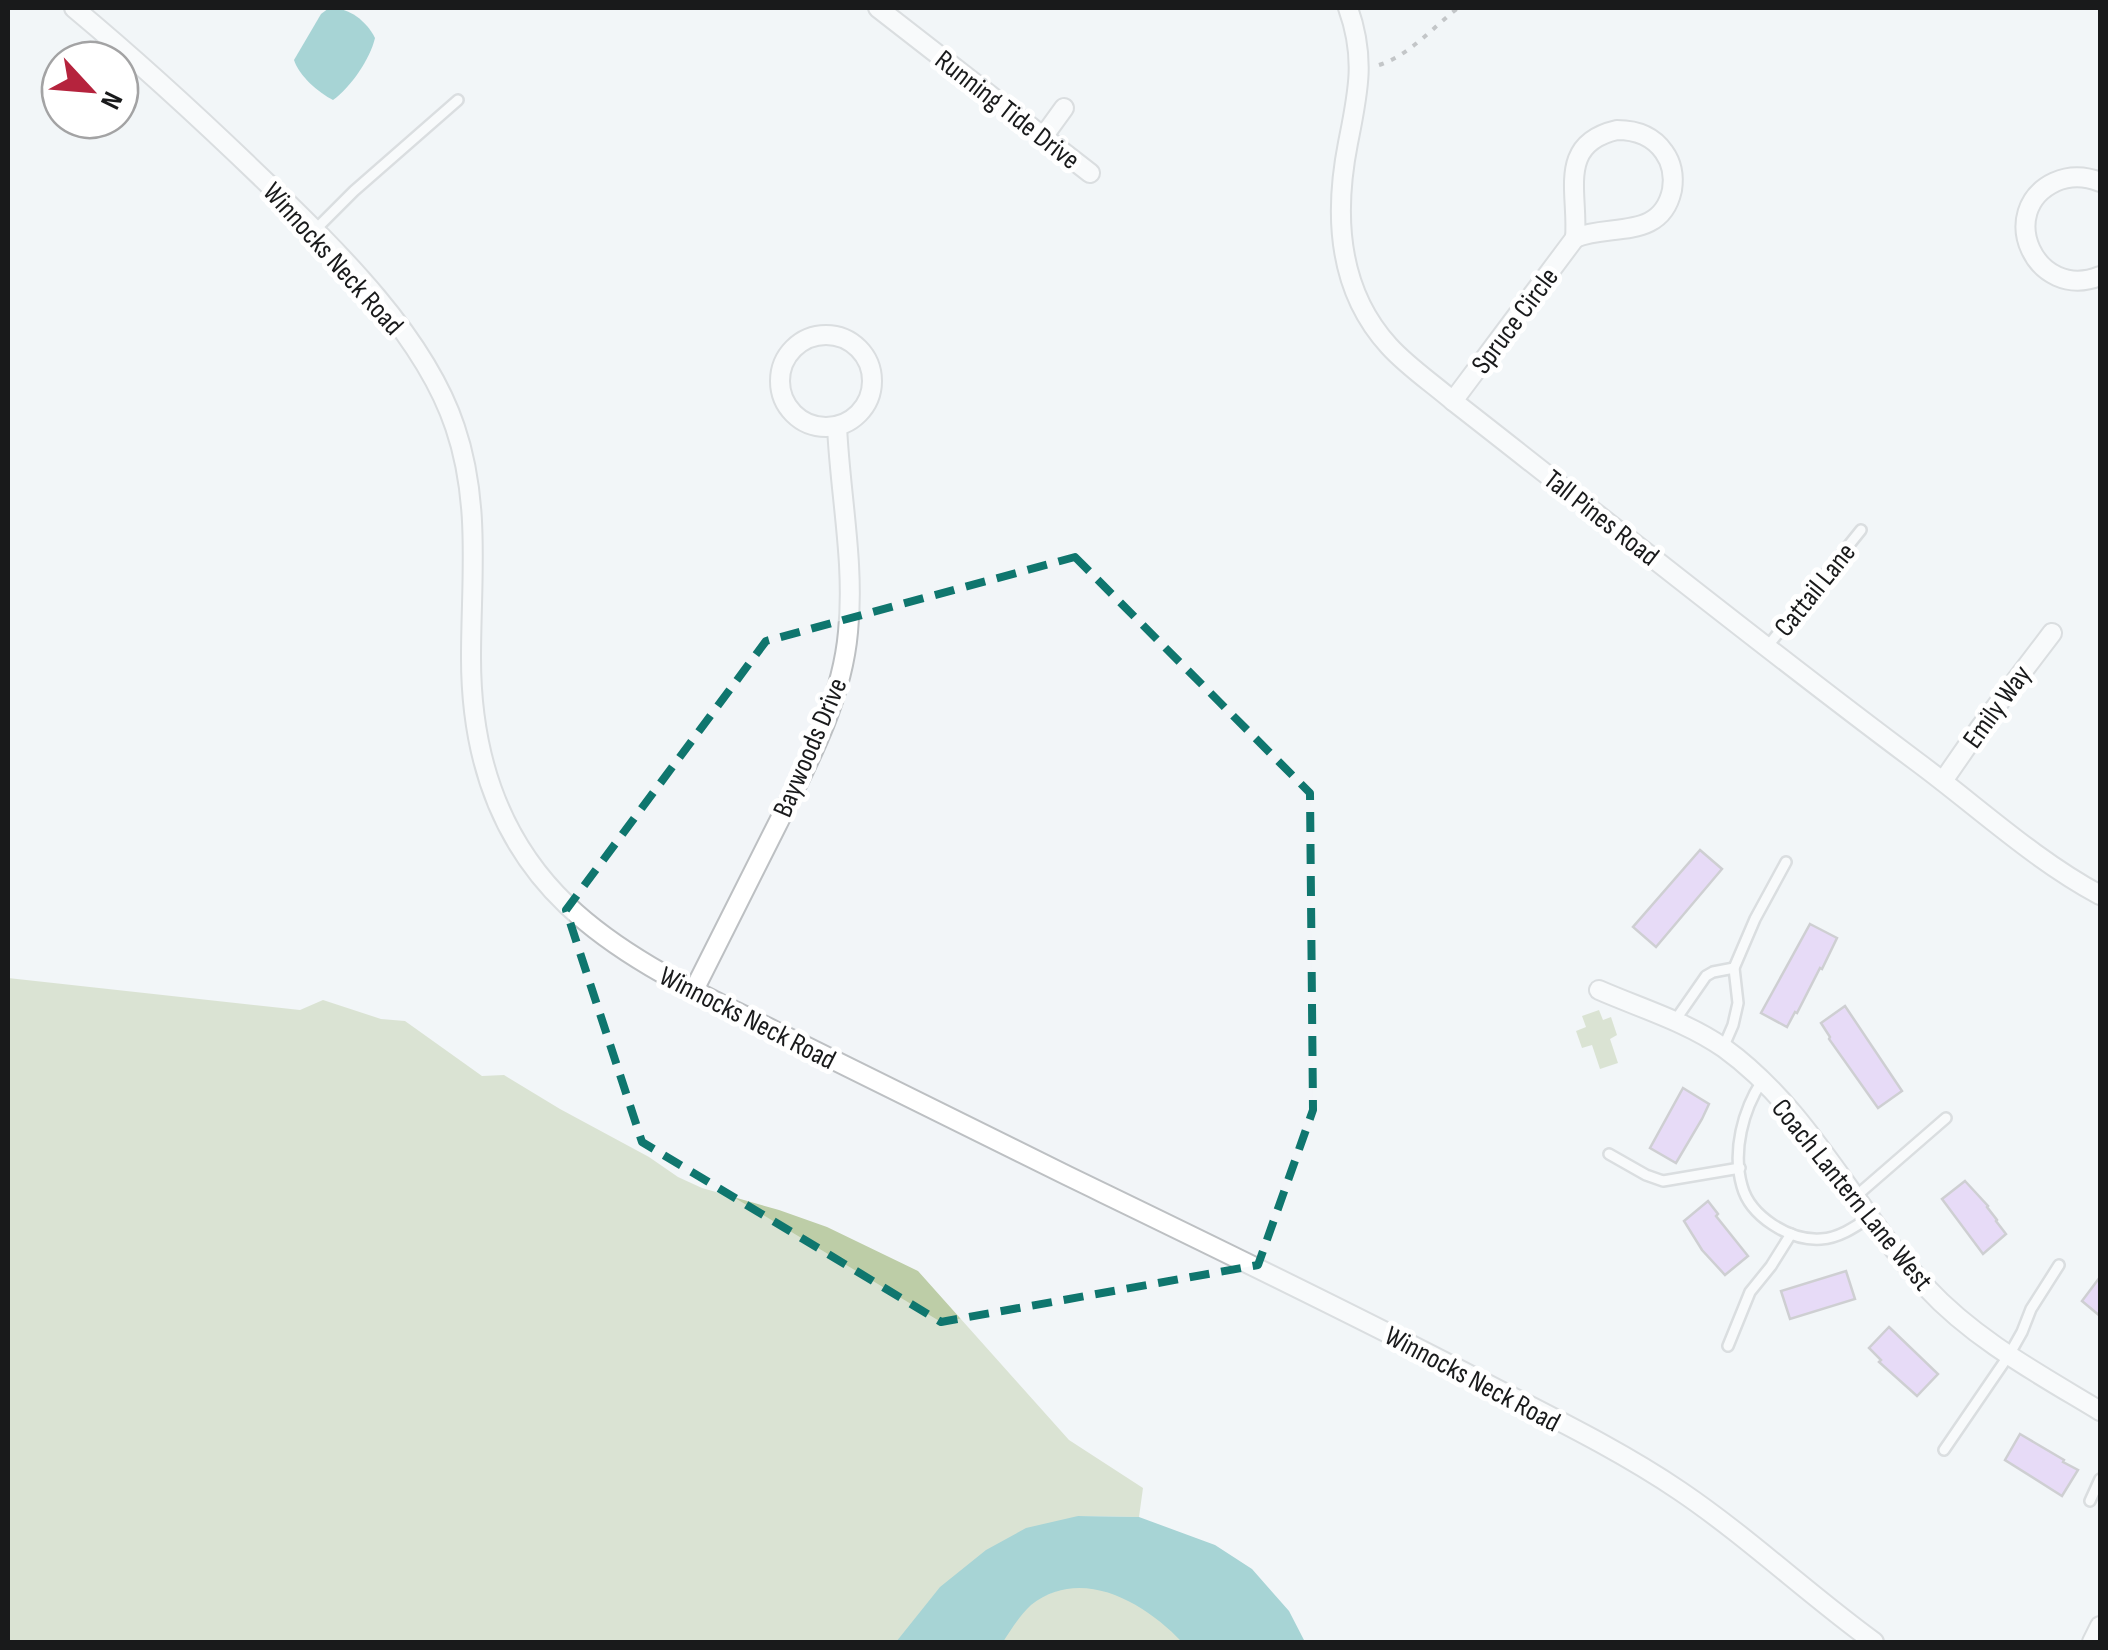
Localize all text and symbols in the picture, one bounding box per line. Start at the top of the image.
north arrow [40,40,140,140]
street label: Running Tide Drive [928,44,1086,177]
text: N [93,86,129,114]
street label: Winnocks Neck Road [256,176,410,342]
street label: Spruce Circle [1465,261,1566,380]
street label: Tall Pines Road [1537,463,1665,573]
street label: Cattail Lane [1767,536,1863,643]
street label: Emily Way [1956,659,2038,755]
street label: Baywoods Drive [766,673,854,822]
street label: Winnocks Neck Road [654,960,841,1077]
street label: Coach Lantern Lane West [1764,1092,1939,1297]
street label: Winnocks Neck Road [1379,1319,1566,1439]

